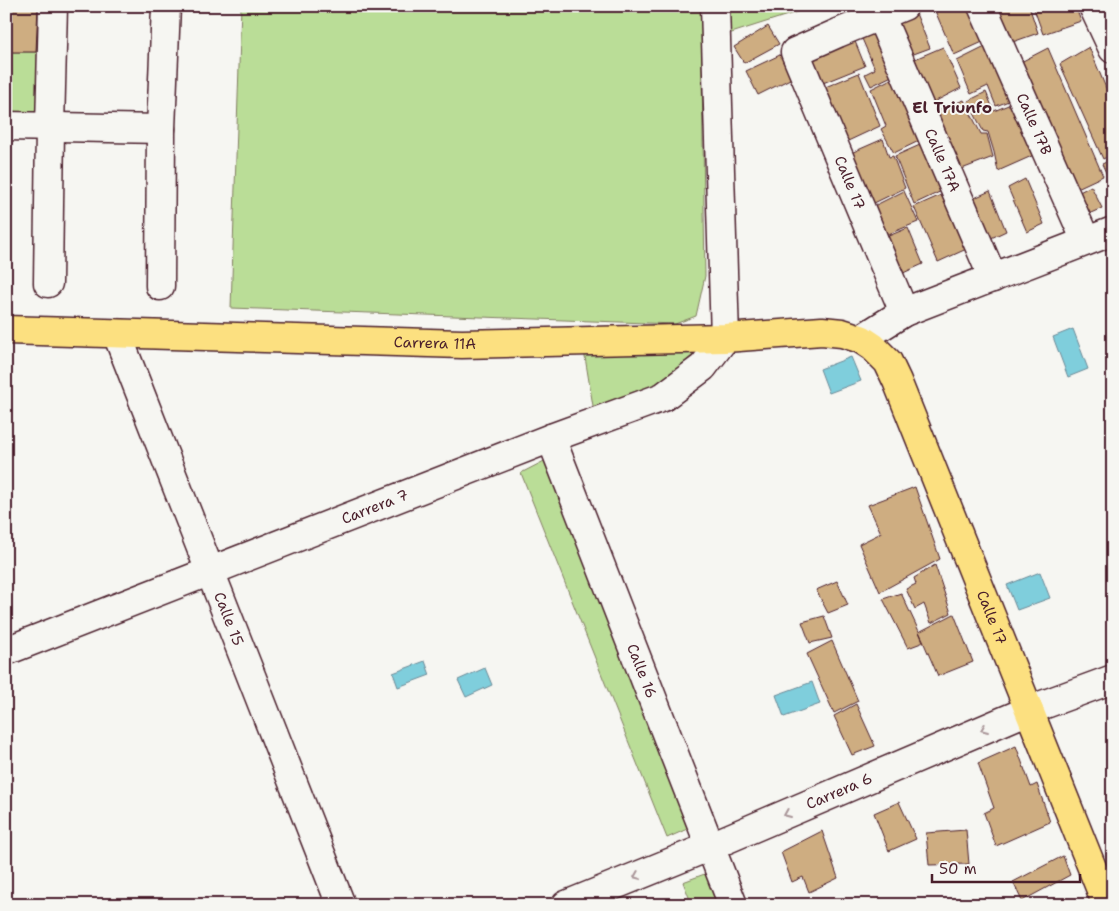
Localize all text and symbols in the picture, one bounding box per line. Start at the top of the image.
street label: Calle 17B [1012,90,1057,158]
district label: El Triunfo [912,97,992,118]
street label: Calle 17A [920,125,965,195]
street label: Calle 17 [830,153,870,213]
street label: Carrera 11A [393,332,476,354]
street label: Carrera 7 [338,485,411,529]
street label: Calle 17 [972,587,1012,648]
street label: Calle 15 [209,589,248,649]
street label: Calle 16 [622,641,661,701]
one-way arrow [980,722,989,733]
street label: Carrera 6 [803,768,875,814]
one-way arrow [783,807,792,818]
scale bar [932,851,1079,883]
text: 50 m [939,859,977,879]
one-way arrow [633,870,642,880]

